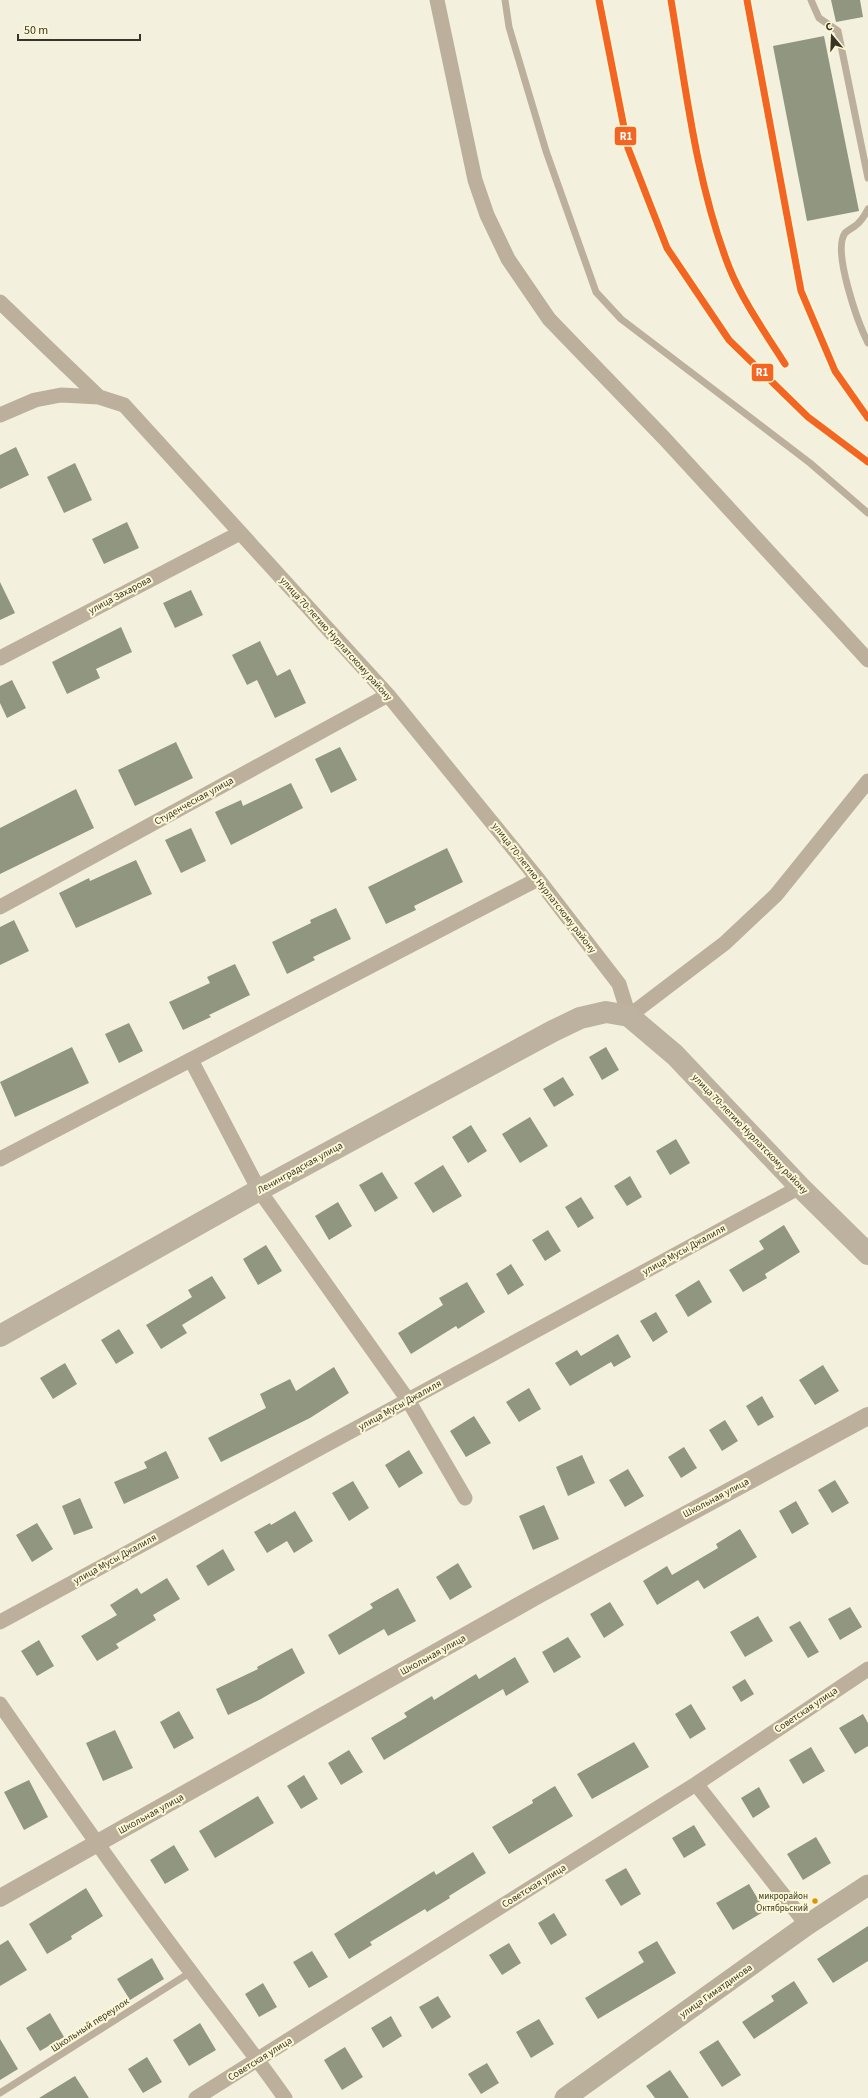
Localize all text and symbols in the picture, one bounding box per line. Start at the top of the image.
scale bar [18,16,140,42]
north arrow [812,16,852,56]
text: С [823,19,835,35]
text: 50 m [24,22,48,39]
line badge: R1 [614,126,637,146]
text: R1 [620,129,632,144]
line badge: R1 [751,363,774,382]
text: R1 [756,365,768,380]
street label: улица Захарова [86,573,154,617]
street label: улица 70-летию Нурлатскому району [277,574,396,704]
street label: Студенческая улица [152,773,236,829]
street label: улица 70-летию Нурлатскому району [489,820,600,956]
street label: улица 70-летию Нурлатскому району [689,1071,812,1197]
street label: Ленинградская улица [255,1139,345,1197]
street label: улица Мусы Джалиля [640,1221,728,1279]
street label: улица Мусы Джалиля [356,1376,444,1434]
street label: Школьная улица [680,1475,752,1521]
street label: улица Мусы Джалиля [71,1530,159,1588]
street label: Школьная улица [398,1631,468,1679]
street label: Советская улица [772,1684,840,1736]
street label: Школьная улица [116,1790,186,1838]
street label: Советская улица [499,1861,569,1911]
place label: микрорайон Октябрьский [756,1890,808,1915]
marker: микрорайон Октябрьский [810,1896,820,1906]
street label: улица Гиматдинова [677,1961,755,2021]
street label: Школьный переулок [48,1994,132,2056]
street label: Советская улица [225,2034,295,2084]

